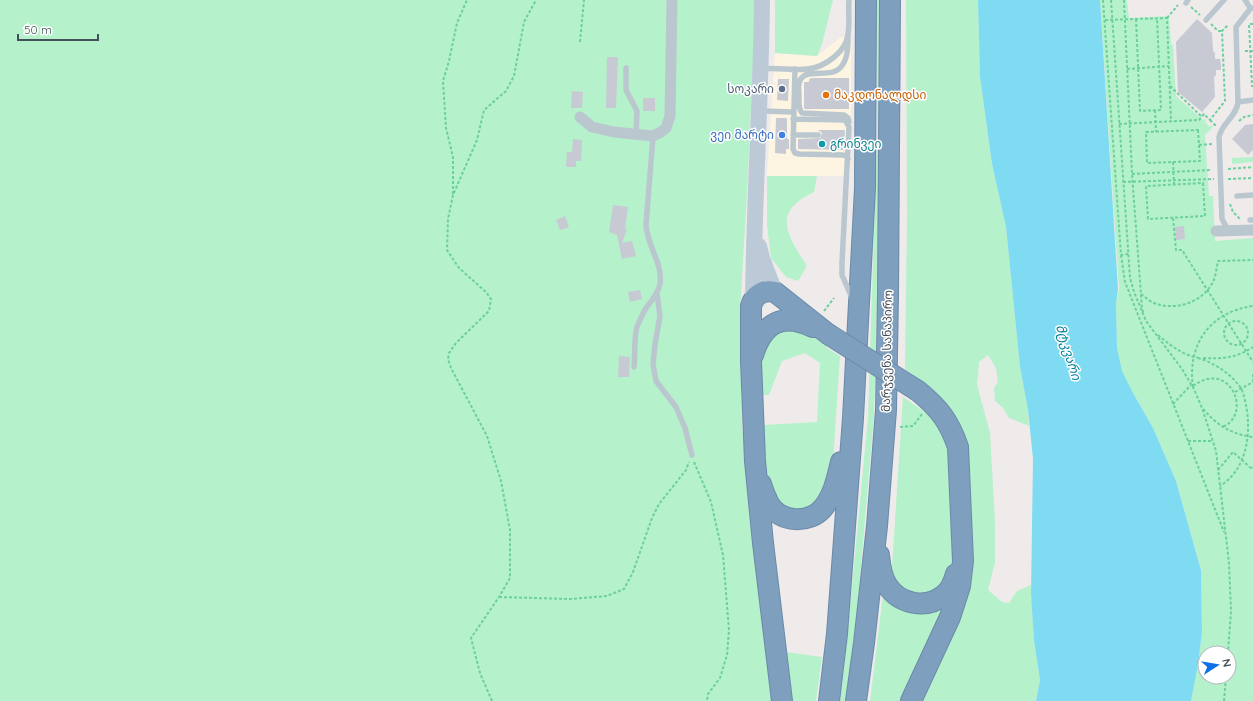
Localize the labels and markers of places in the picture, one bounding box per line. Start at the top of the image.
place label: სოკარი [727,81,774,96]
marker: სოკარი [777,84,787,94]
place label: მაკდონალდსი [834,87,927,103]
marker: მაკდონალდსი [821,90,831,100]
place label: ვეი მარტი [710,127,774,142]
marker: ვეი მარტი [777,130,787,140]
place label: გრინვეი [830,136,882,151]
marker: გრინვეი [817,139,827,149]

